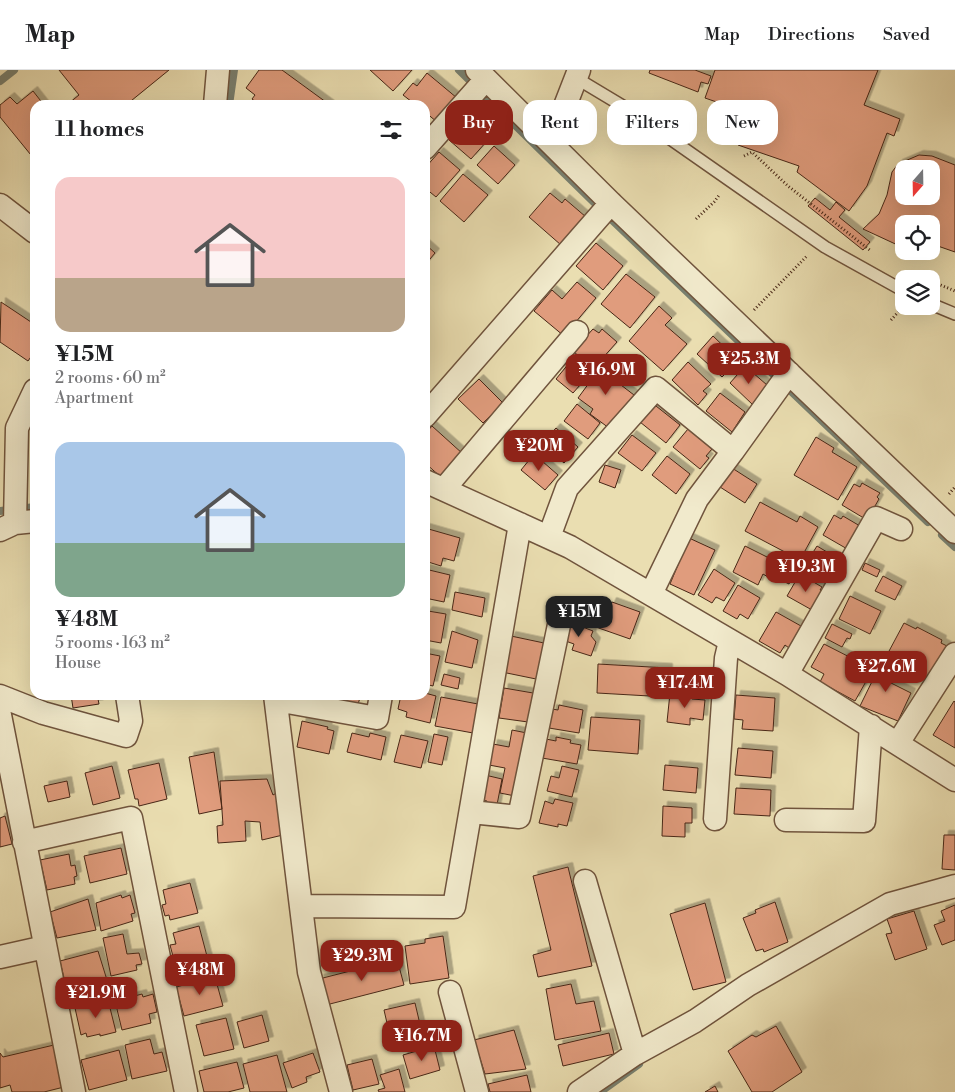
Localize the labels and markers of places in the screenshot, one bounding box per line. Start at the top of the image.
pin: ¥25.3M [708,342,790,385]
pin: ¥16.9M [565,354,647,396]
pin: ¥20M [509,430,569,472]
pin: ¥19.3M [765,550,847,593]
pin: ¥15M [549,596,609,638]
pin: ¥27.6M [845,650,927,693]
pin: ¥17.4M [644,666,726,709]
pin: ¥29.3M [321,940,403,982]
pin: ¥48M [170,954,230,996]
pin: ¥21.9M [55,976,137,1019]
pin: ¥16.7M [381,1020,463,1062]

